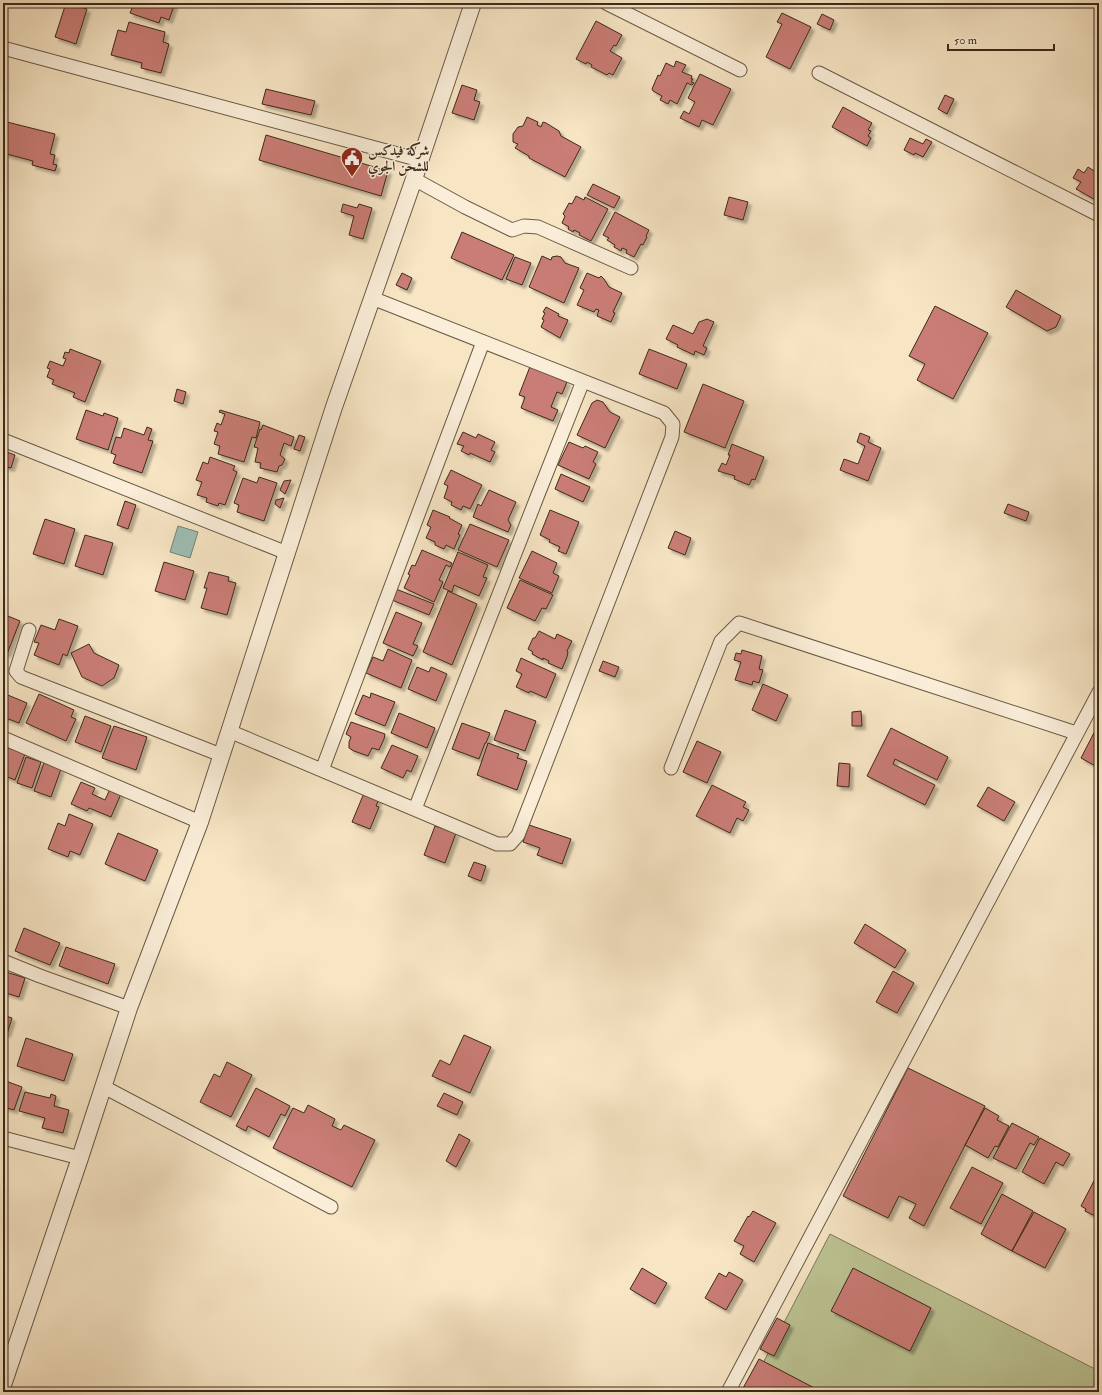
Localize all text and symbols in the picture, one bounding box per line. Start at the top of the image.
scale bar [948,26,1054,52]
text: 50 m [954,33,978,48]
place label: شركة فيدكس للشحن الجوي [368,141,429,178]
public building icon: شركة فيدكس للشحن الجوي [339,145,365,178]

